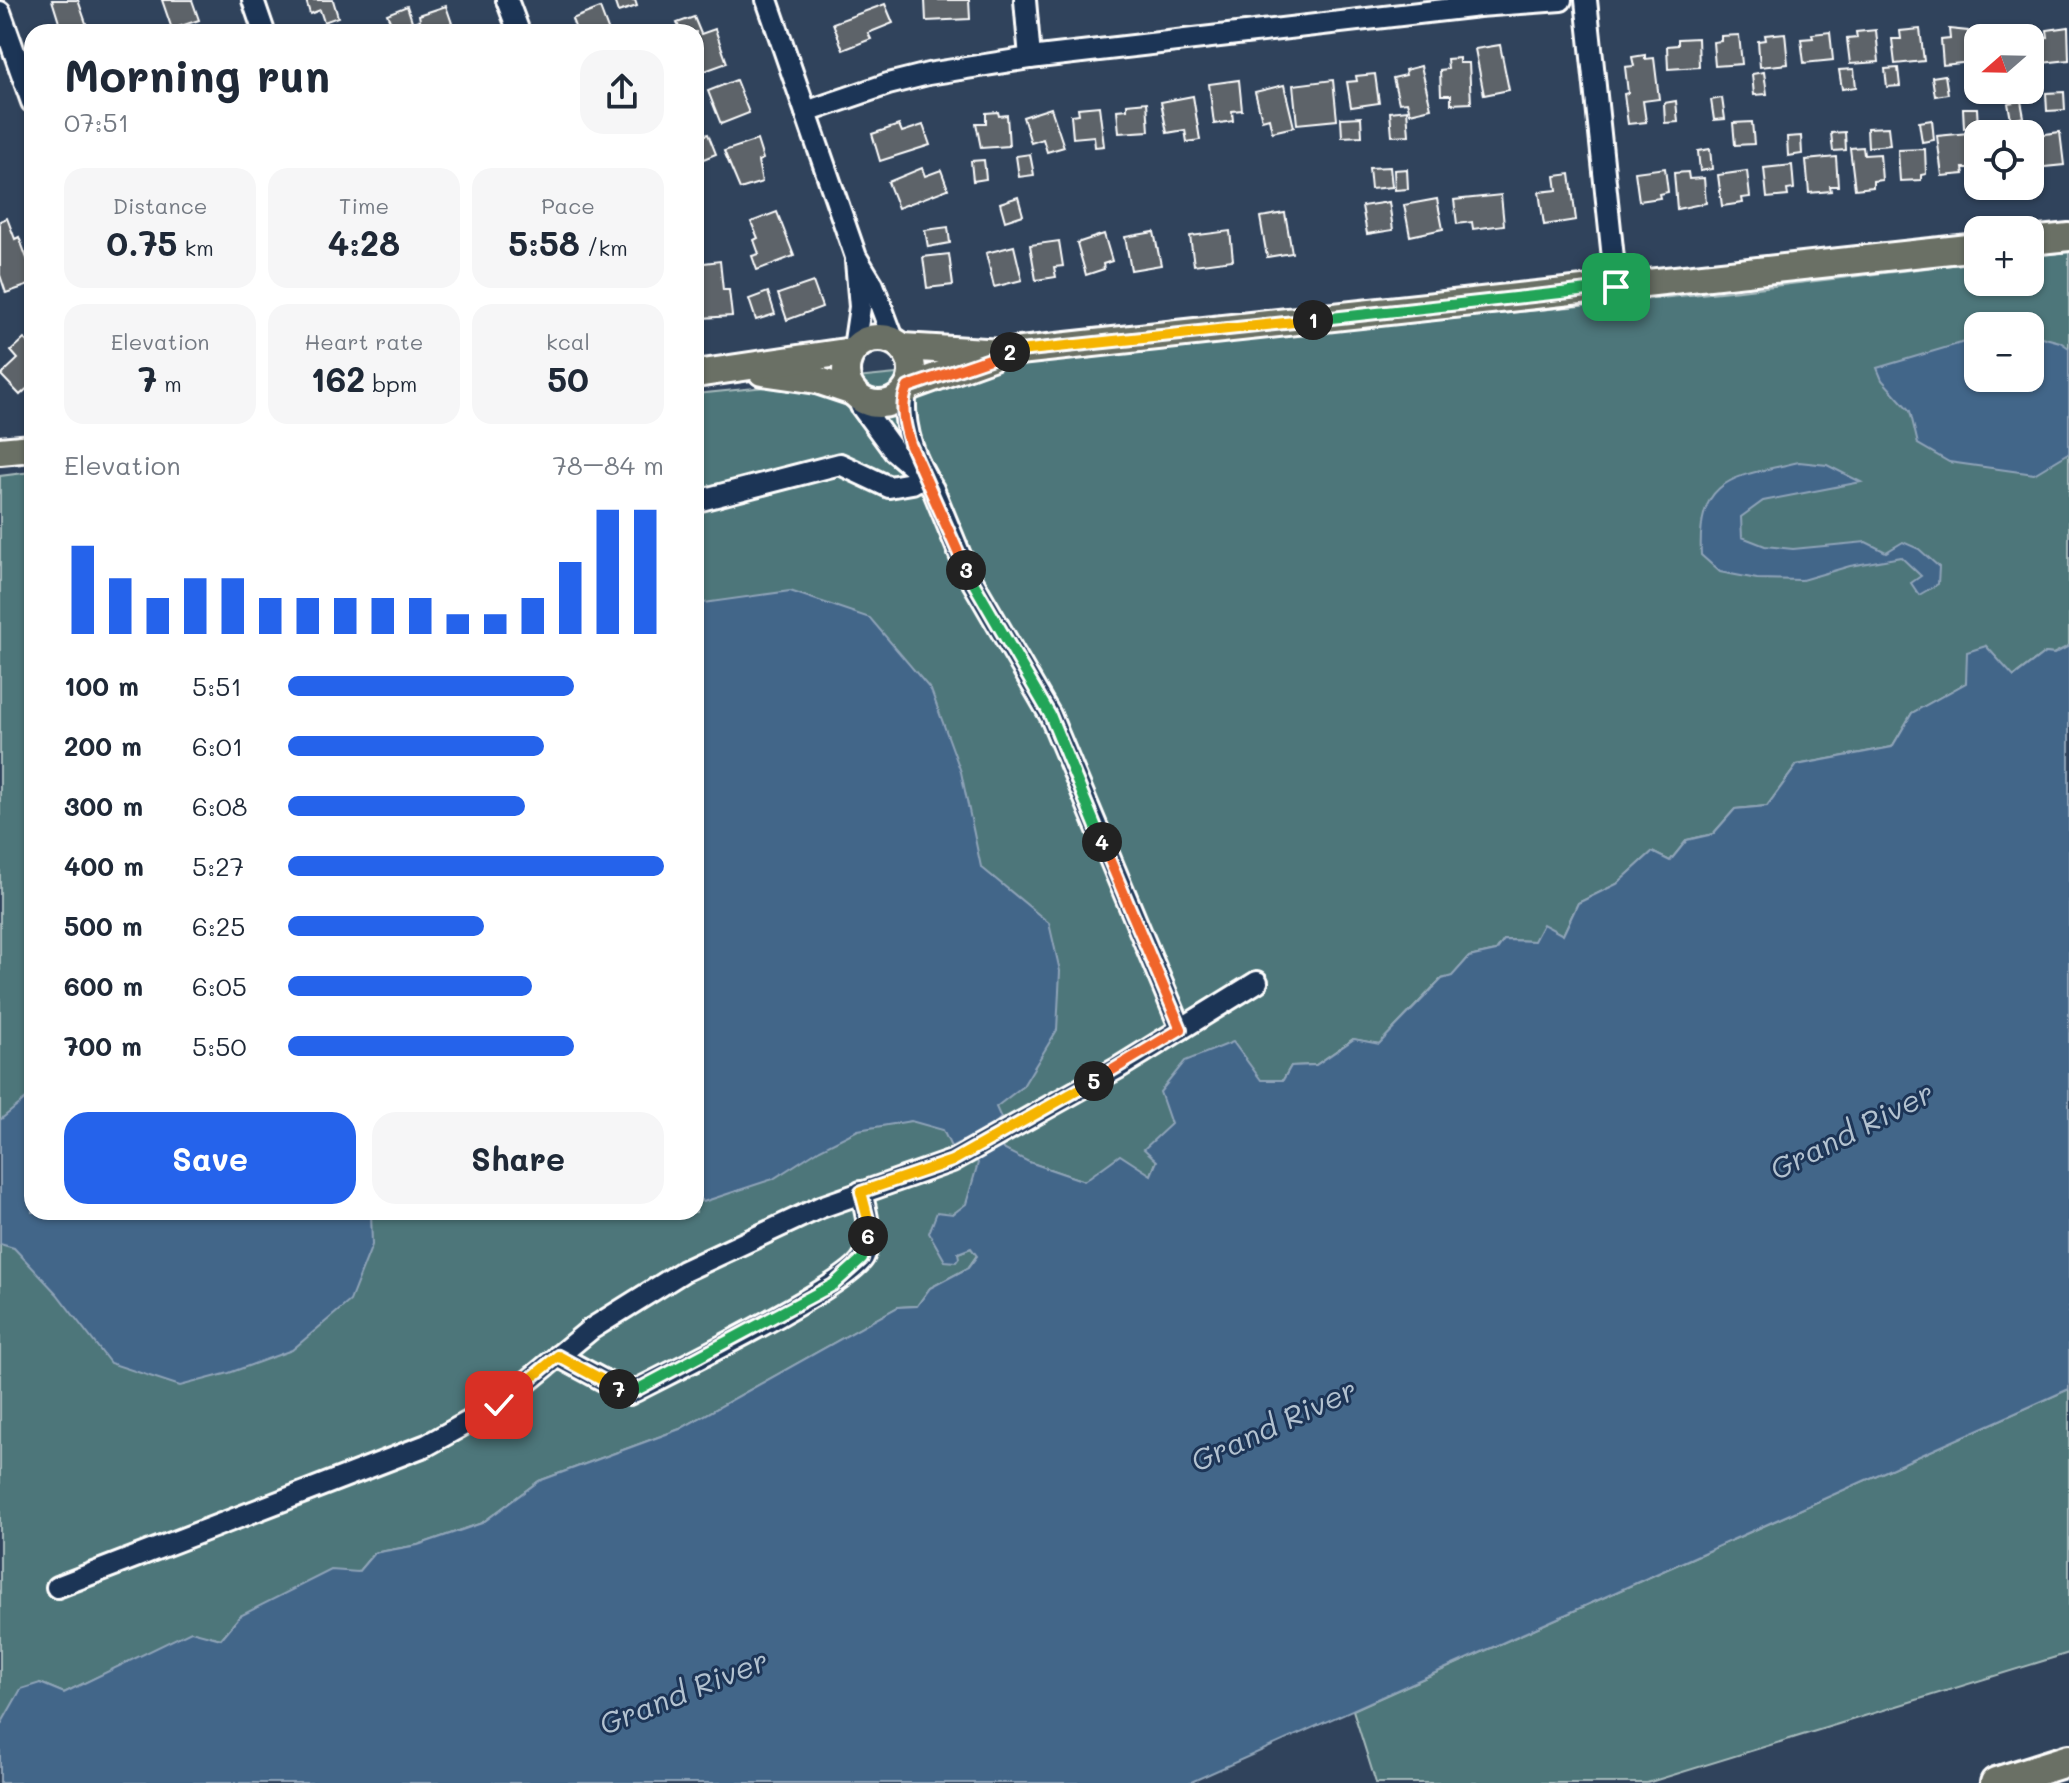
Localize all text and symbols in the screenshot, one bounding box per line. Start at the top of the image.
north arrow [1964,24,2044,104]
map controls [1964,24,2044,392]
text: Morning run [64,46,330,103]
button: share [580,50,664,134]
text: 07:51 [64,105,129,139]
button: locate [1964,120,2044,200]
text: Distance [113,191,207,220]
text: Time [339,191,389,220]
text: Pace [541,191,595,220]
button: + [1964,216,2044,296]
text: 0.75 [106,220,177,265]
text: 4:28 [328,220,400,265]
text: 5:58 [508,220,580,265]
text: km [177,233,214,262]
text: /km [580,233,628,262]
pin [1582,253,1650,321]
icon: arrive [1594,265,1638,309]
pin: 1 [1293,300,1333,340]
text: 1 [1308,305,1318,334]
button: − [1964,312,2044,392]
text: Elevation [111,327,209,356]
text: Heart rate [305,327,423,356]
text: kcal [546,327,590,356]
pin: 2 [990,332,1030,372]
text: 2 [1004,337,1016,366]
text: 7 [138,356,157,401]
text: 162 [311,356,365,401]
text: 50 [547,356,589,401]
text: m [157,369,182,398]
text: bpm [365,369,417,398]
text: Elevation [64,448,181,482]
text: 78–84 m [552,448,664,482]
pin: 3 [946,550,986,590]
text: 3 [959,555,973,584]
text: 100 m [64,669,139,703]
text: 5:51 [192,669,242,703]
text: 200 m [64,729,142,763]
text: 6:01 [192,729,243,763]
text: 300 m [64,789,143,823]
text: 6:08 [192,789,248,823]
pin: 4 [1082,822,1122,862]
text: 4 [1095,827,1109,856]
text: 400 m [64,849,144,883]
text: 5:27 [192,849,244,883]
text: 500 m [64,909,143,943]
text: 6:25 [192,909,245,943]
text: 600 m [64,969,143,1003]
text: 6:05 [192,969,247,1003]
text: 700 m [64,1029,142,1063]
text: 5:50 [192,1029,246,1063]
pin: 5 [1074,1061,1114,1101]
text: 5 [1088,1066,1100,1095]
water label: Grand River [1762,1072,1940,1188]
button: Save [64,1112,356,1204]
button: Share [372,1112,664,1204]
pin: 6 [848,1216,888,1256]
text: 6 [861,1221,875,1250]
water label: Grand River [1183,1368,1363,1480]
pin: 7 [599,1369,639,1409]
pin [465,1371,533,1439]
text: 7 [613,1374,625,1403]
icon: check [477,1383,521,1427]
water label: Grand River [592,1639,774,1743]

